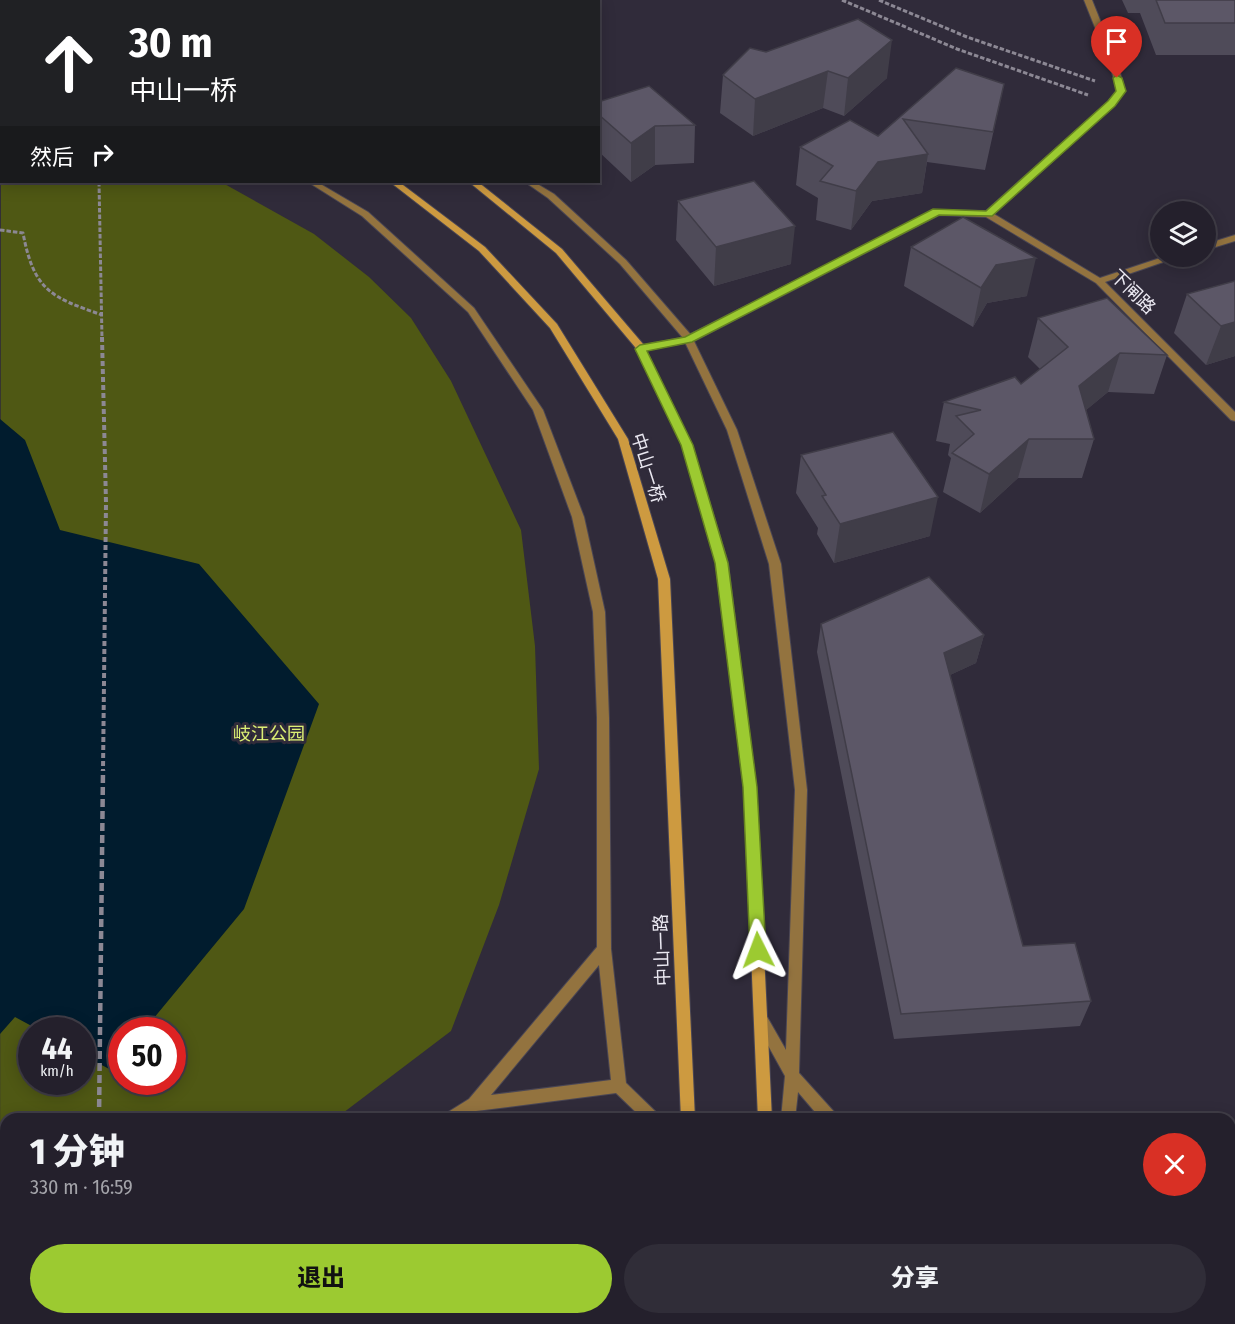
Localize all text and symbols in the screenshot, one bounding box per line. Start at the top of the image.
pin [1091,16,1142,78]
text: 30 m [129,18,213,68]
icon: ahead [30,24,108,102]
icon: arrive [1100,25,1133,58]
text: 中山一桥 [129,75,237,107]
icon: right [86,138,119,171]
text: 然后 [30,144,74,171]
map controls [1150,201,1216,267]
button: layers [1150,201,1216,267]
street label: 下闸路 [1106,265,1160,319]
street label: 中山一桥 [626,430,670,506]
park label: 岐江公园 [233,723,305,745]
street label: 中山一路 [650,914,674,986]
position arrow [726,918,790,982]
speed limit sign: 50 [108,1017,186,1095]
text: 44 [42,1031,72,1067]
text: km/h [40,1062,74,1080]
text: 1 分钟 [30,1130,125,1174]
button: close [1143,1133,1206,1196]
text: 330 m · 16:59 [30,1175,133,1199]
button: 退出 [30,1244,612,1313]
button: 分享 [624,1244,1206,1313]

